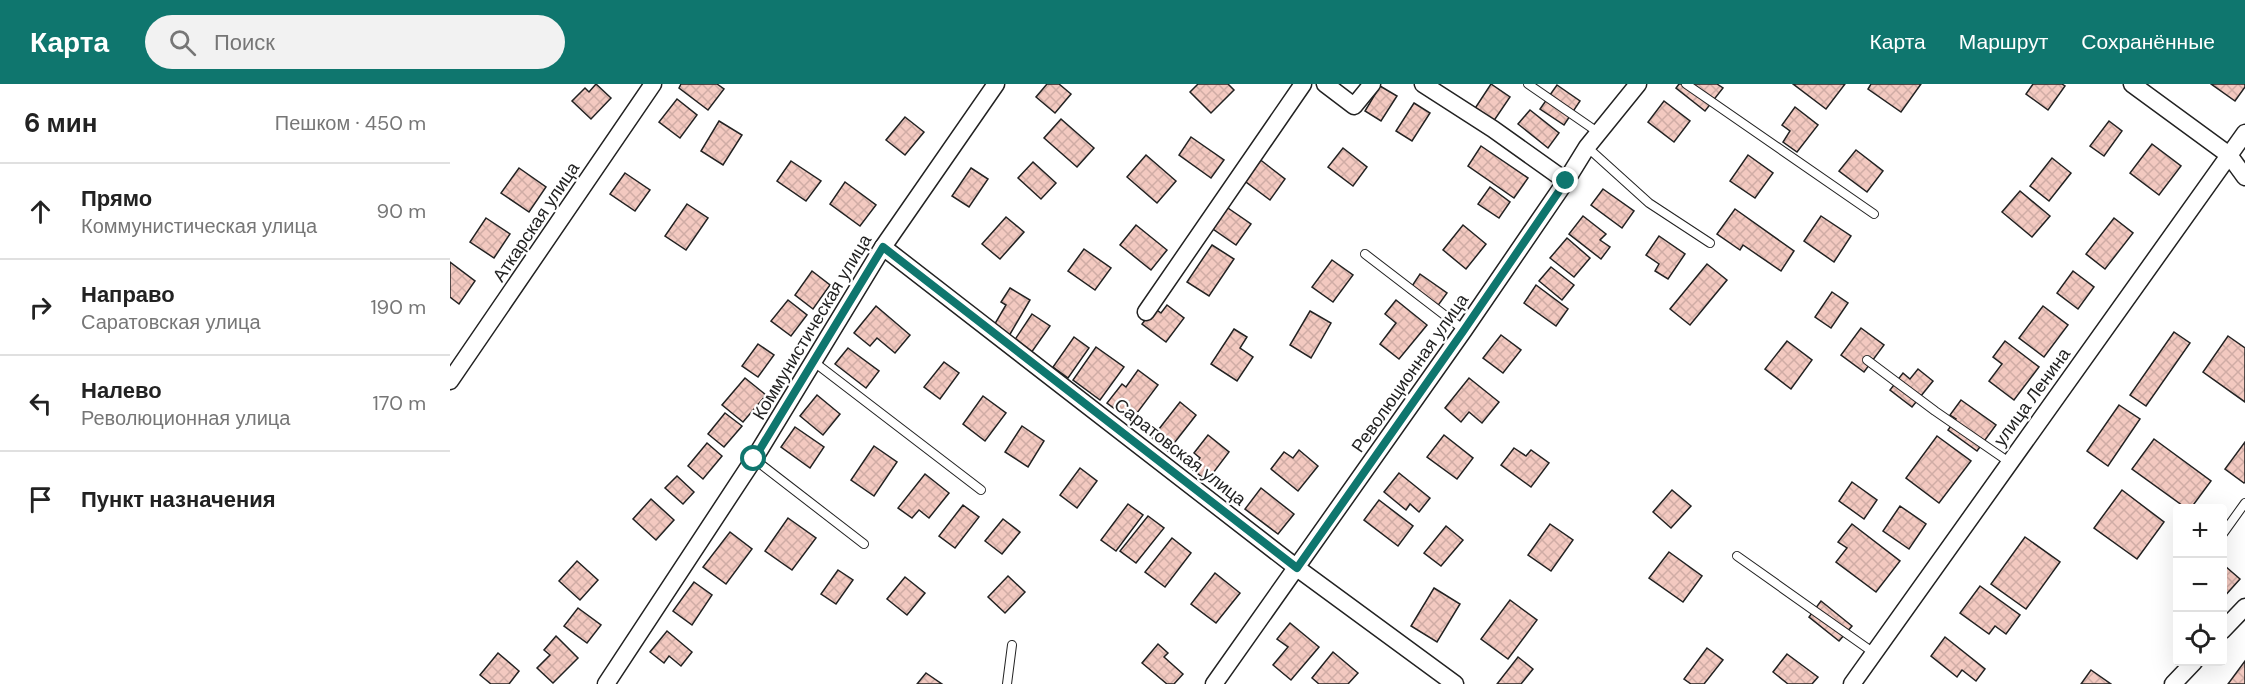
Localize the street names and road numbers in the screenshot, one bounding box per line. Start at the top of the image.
street label: Аткарская улица [487,157,585,287]
street label: Коммунистическая улица [747,229,877,424]
street label: Революционная улица [1346,288,1474,457]
street label: улица Ленина [1988,342,2076,451]
street label: Саратовская улица [1109,393,1252,512]

